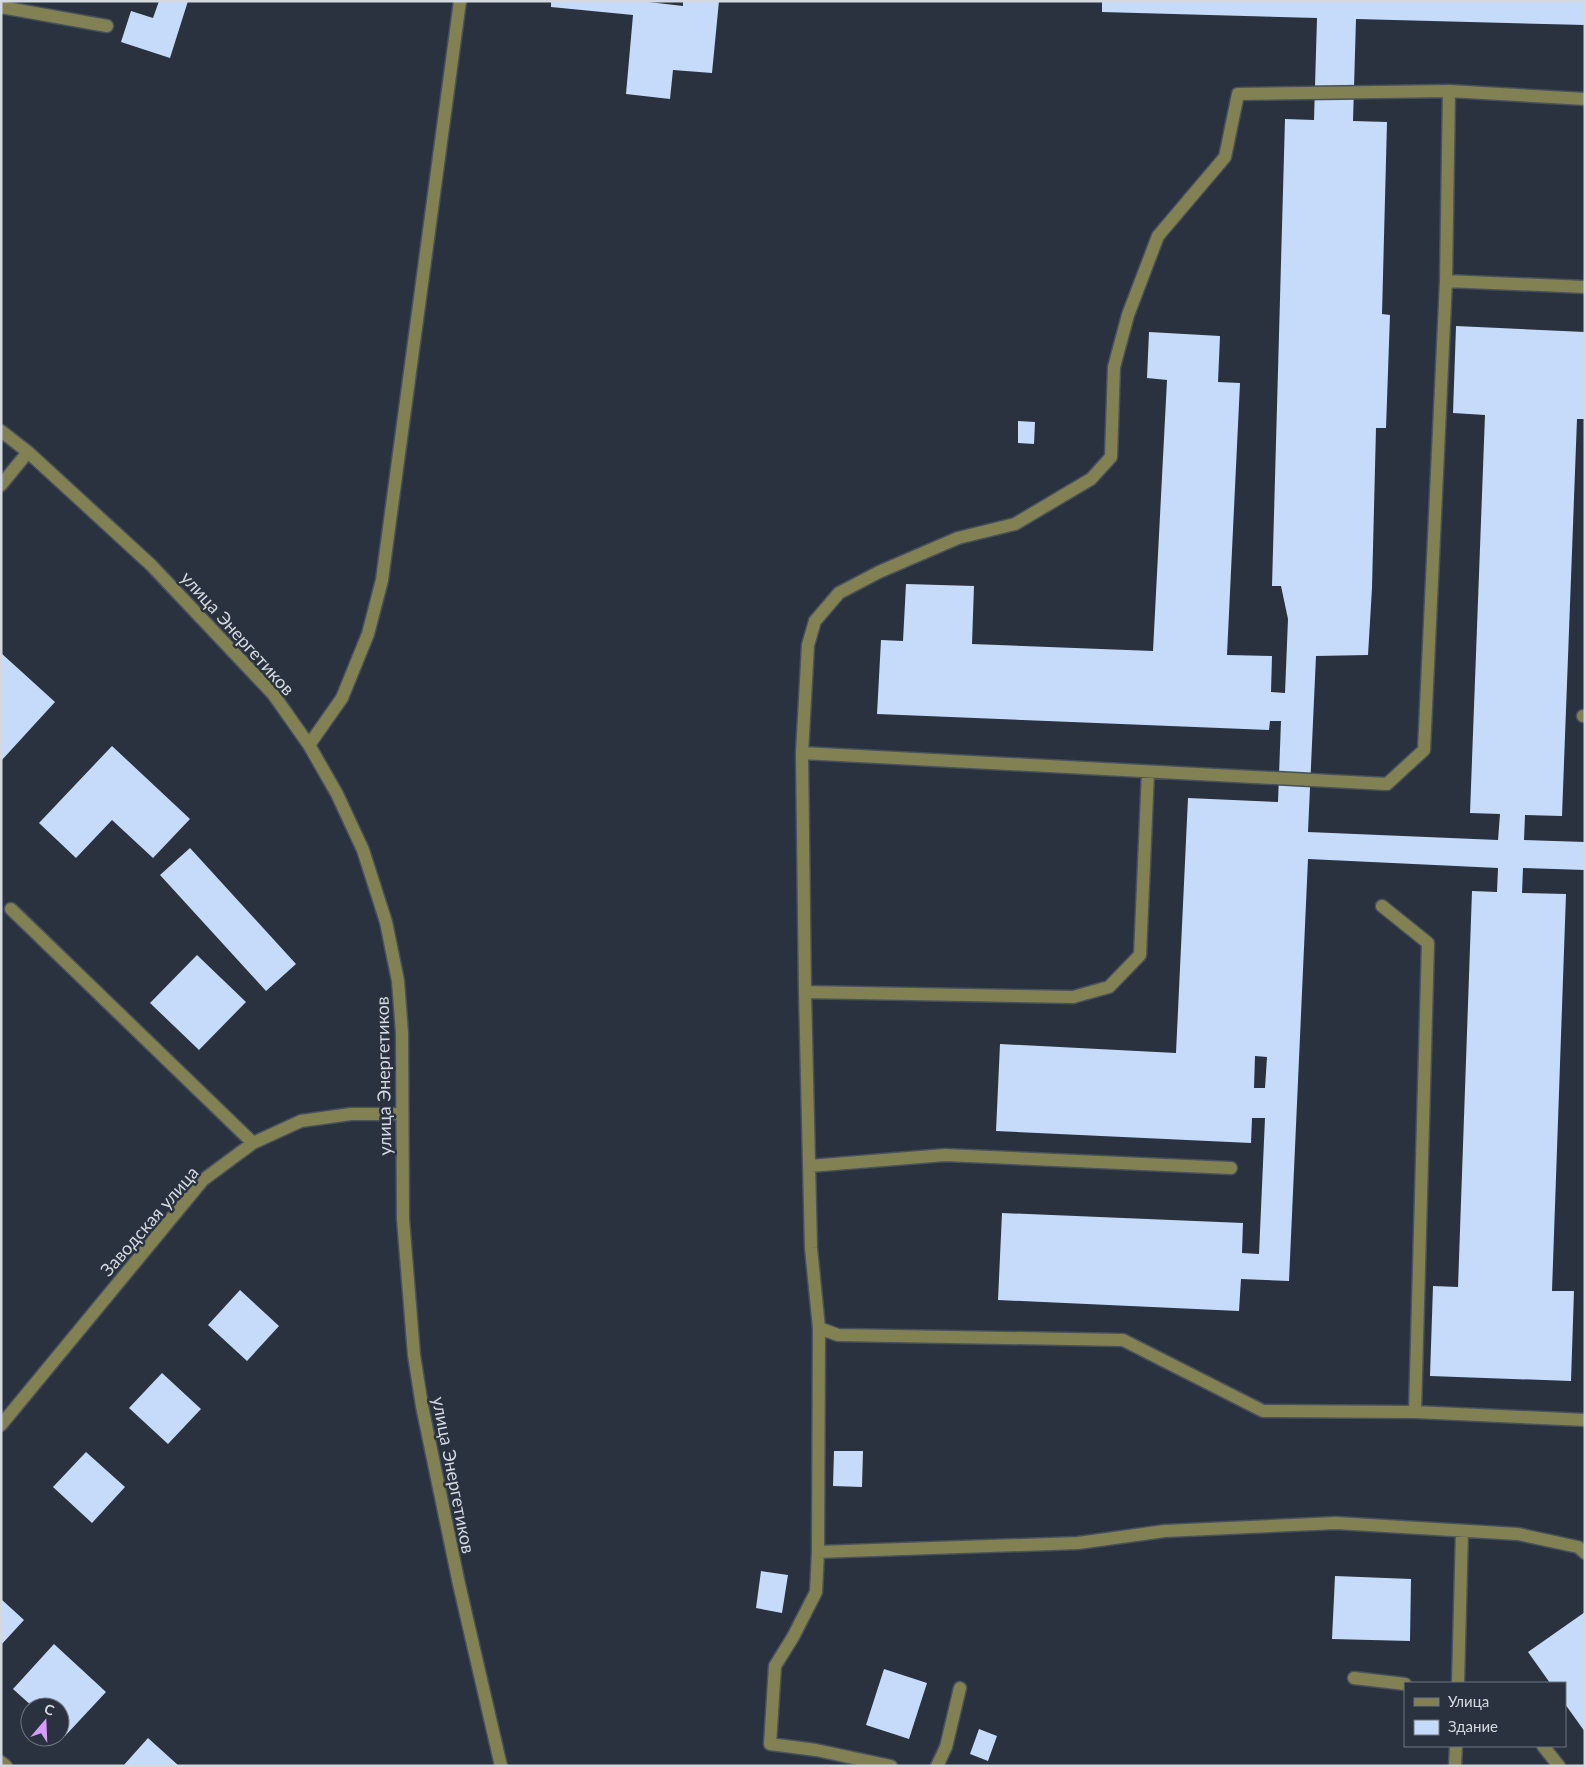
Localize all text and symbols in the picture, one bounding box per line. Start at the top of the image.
street label: улица Энергетиков [176,566,300,700]
street label: улица Энергетиков [371,996,395,1156]
street label: Заводская улица [95,1162,203,1280]
street label: улица Энергетиков [428,1395,480,1555]
legend [1404,1682,1566,1747]
text: Улица [1448,1692,1489,1710]
north arrow [20,1697,70,1747]
text: С [42,1700,57,1719]
text: Здание [1448,1717,1498,1735]

